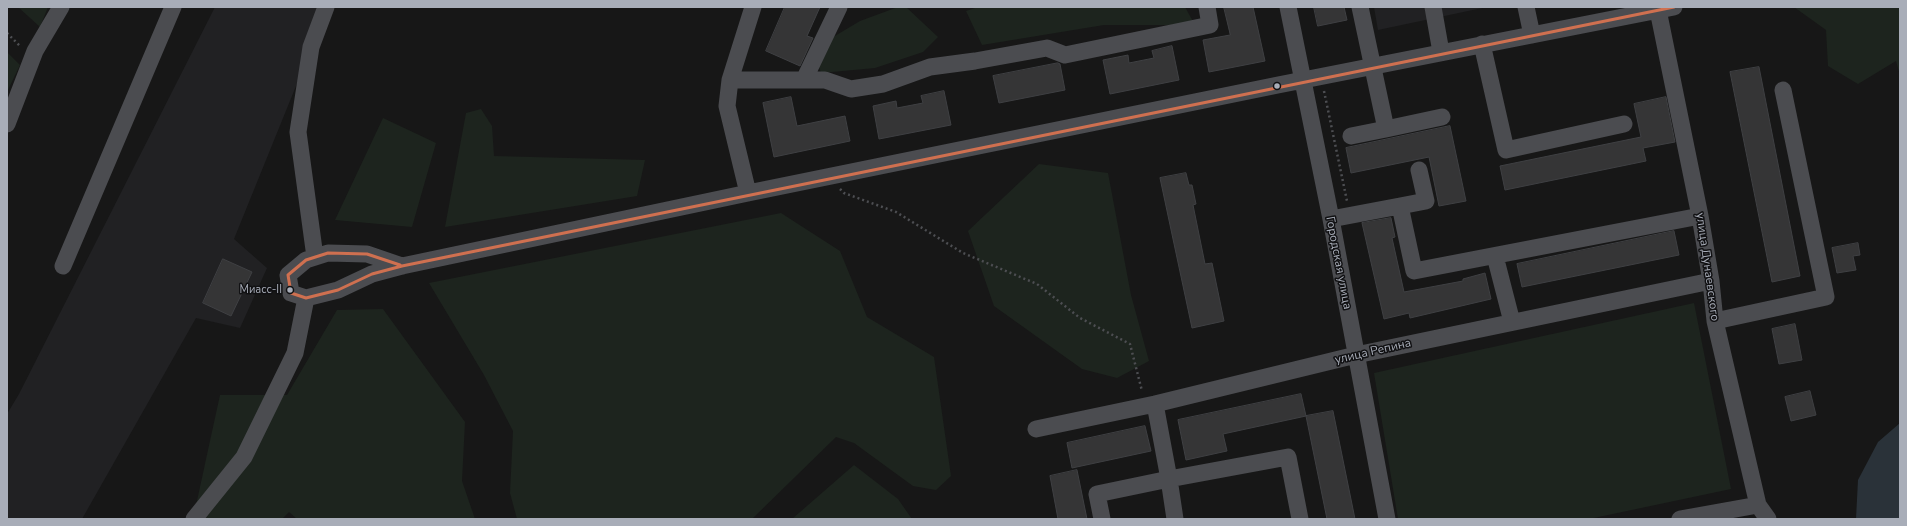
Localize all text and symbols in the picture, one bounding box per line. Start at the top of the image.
unlabelled marker [1272,81,1282,91]
street label: улица Дунаевского [1692,212,1722,322]
street label: Городская улица [1322,215,1354,311]
place label: Миасс-II [240,283,282,297]
marker: Миасс-II [285,285,295,295]
street label: улица Репина [1333,336,1413,368]

